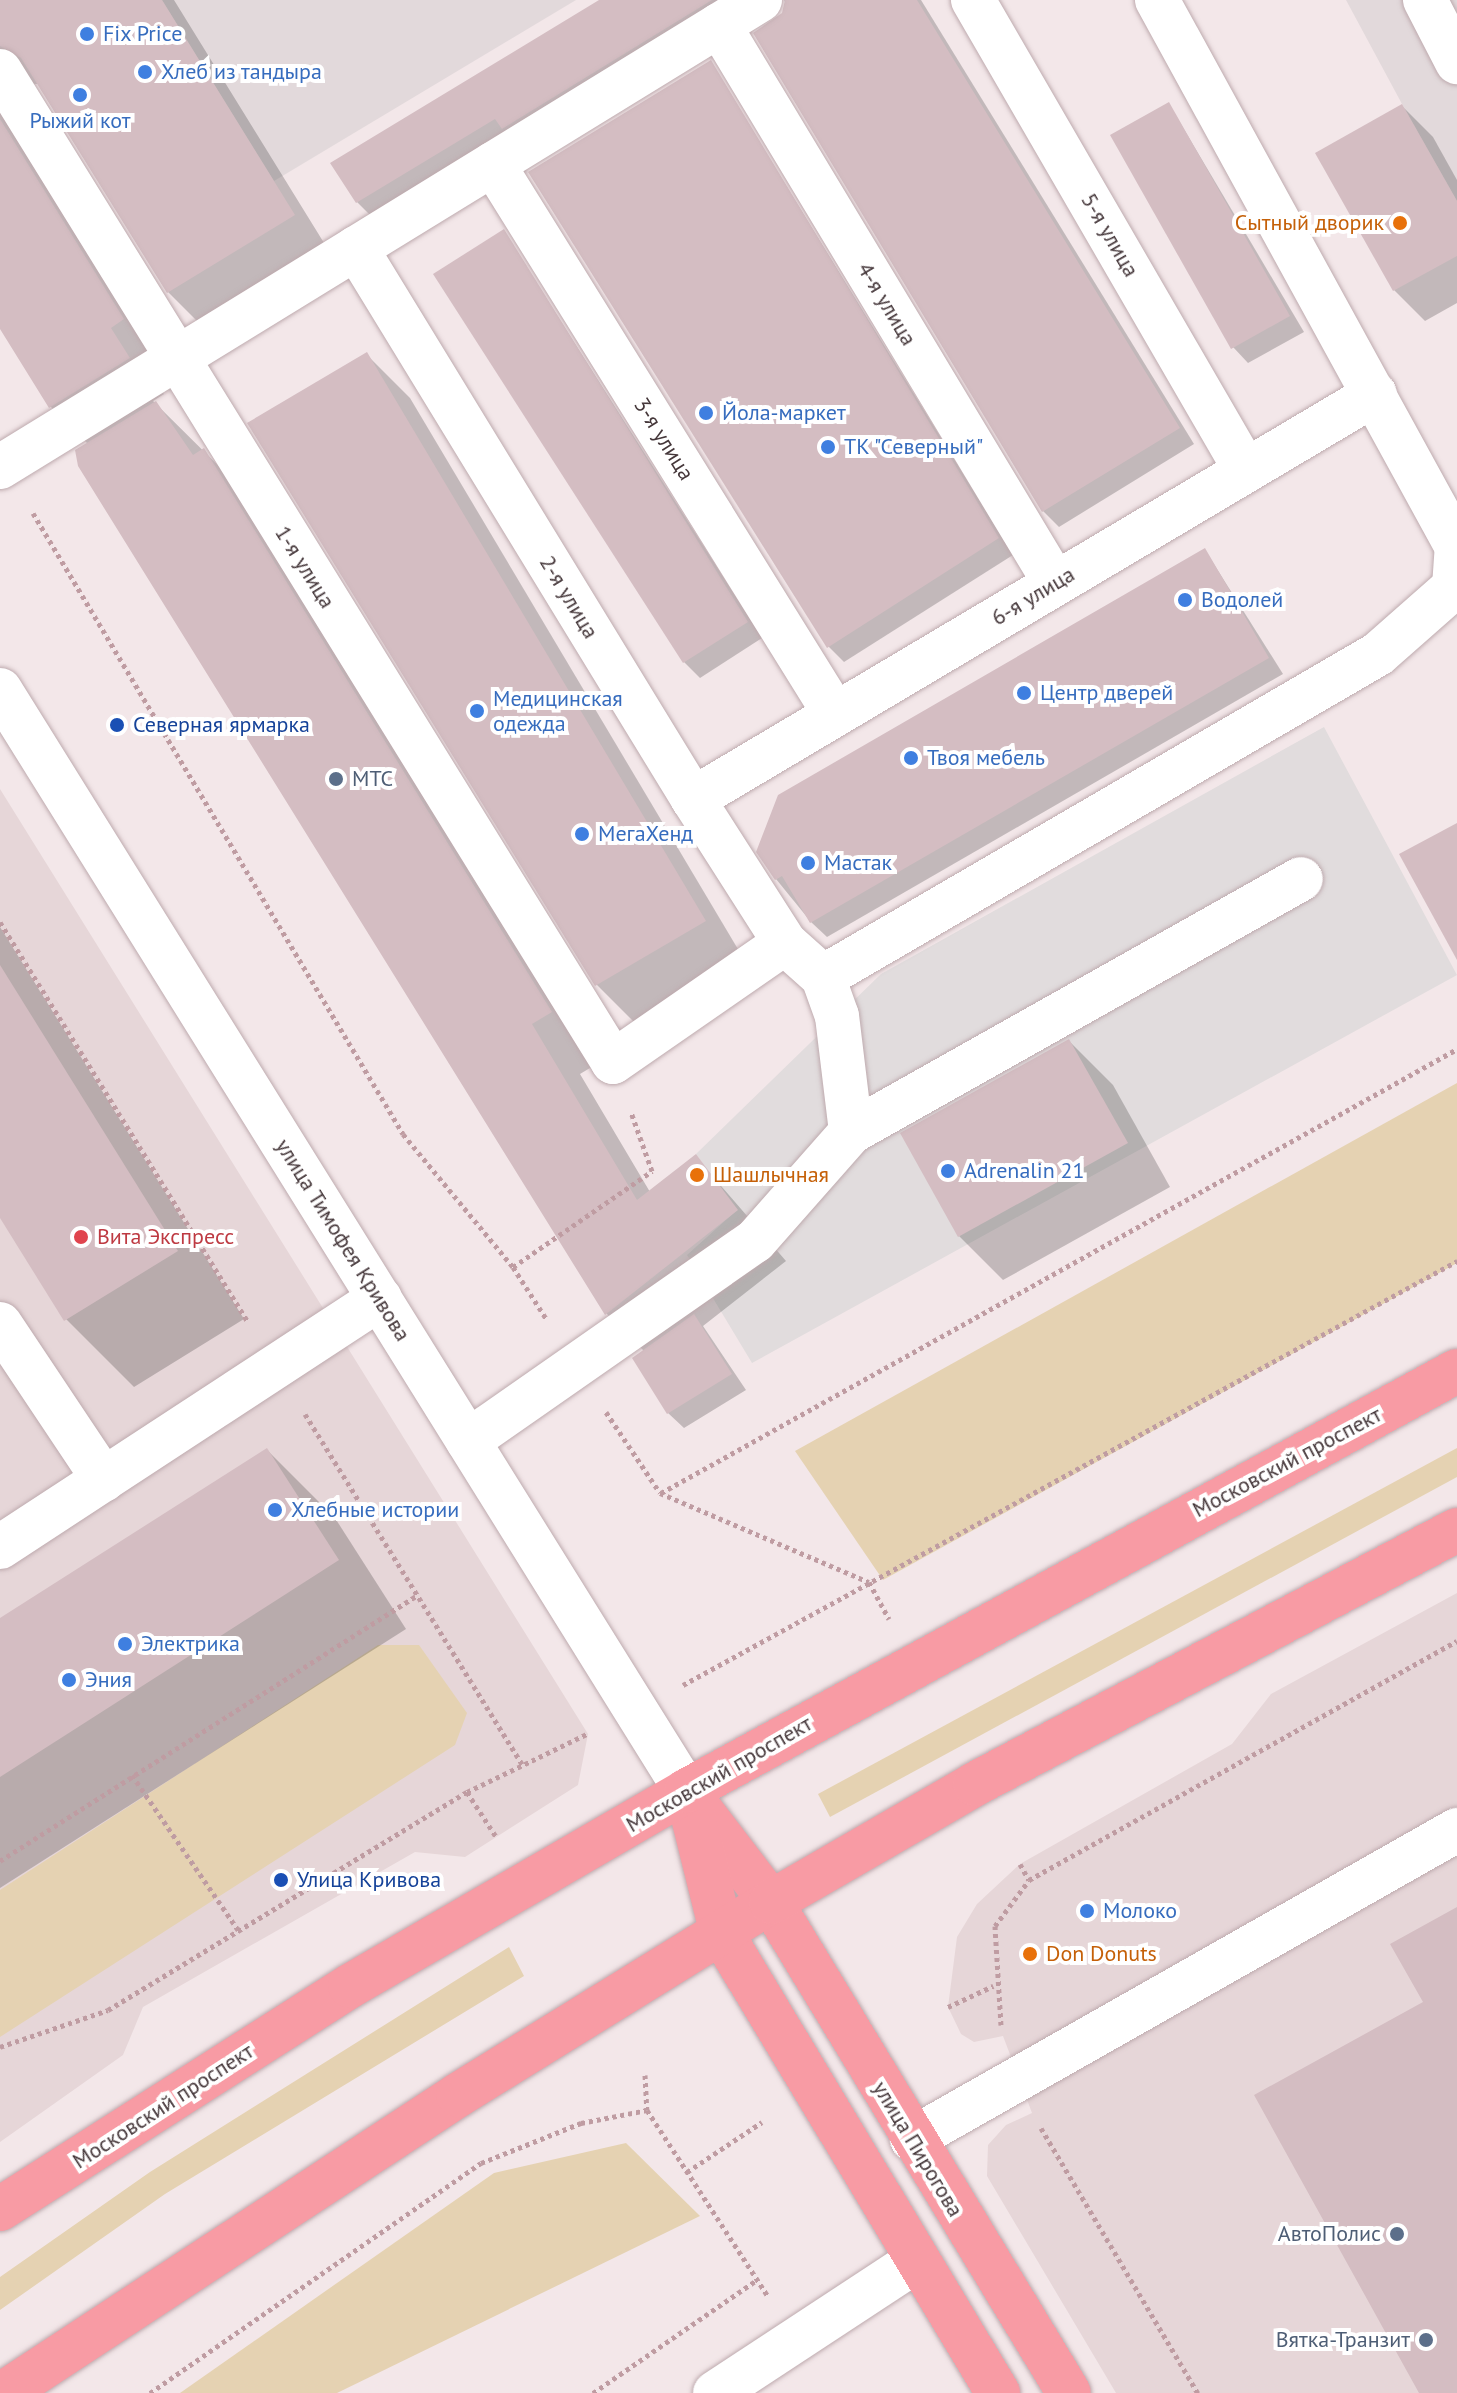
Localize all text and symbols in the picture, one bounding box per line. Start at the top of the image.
place label: Fix Price [103,21,183,47]
marker: Fix Price [78,25,96,43]
place label: Хлеб из тандыра [161,59,322,85]
marker: Хлеб из тандыра [136,63,154,81]
marker: Рыжий кот [71,86,89,104]
place label: Рыжий кот [30,108,130,134]
street label: 5-я улица [1076,188,1144,282]
place label: Сытный дворик [1235,210,1384,236]
marker: Сытный дворик [1391,214,1409,232]
street label: 4-я улица [852,258,922,350]
street label: 3-я улица [628,393,700,485]
place label: Йола-маркет [722,400,846,426]
marker: Йола-маркет [697,404,715,422]
place label: ТК "Северный" [844,434,985,460]
marker: ТК "Северный" [819,438,837,456]
street label: 1-я улица [269,521,341,613]
street label: 2-я улица [534,551,604,643]
street label: 6-я улица [987,561,1079,631]
place label: Водолей [1201,587,1283,613]
marker: Водолей [1176,591,1194,609]
place label: Центр дверей [1040,680,1173,706]
marker: Центр дверей [1015,684,1033,702]
place label: Медицинская одежда [493,685,623,736]
marker: Медицинская одежда [468,702,486,720]
place label: Северная ярмарка [133,712,310,738]
marker: Северная ярмарка [108,716,126,734]
place label: Твоя мебель [927,745,1045,771]
marker: Твоя мебель [902,749,920,767]
place label: МТС [352,766,393,792]
marker: МТС [327,770,345,788]
place label: МегаХенд [598,821,693,847]
marker: МегаХенд [573,825,591,843]
place label: Мастак [824,850,892,876]
marker: Мастак [799,854,817,872]
street label: улица Тимофея Кривова [270,1134,416,1346]
place label: Adrenalin 21 [964,1158,1085,1184]
place label: Шашлычная [713,1162,829,1188]
marker: Adrenalin 21 [939,1162,957,1180]
marker: Шашлычная [688,1166,706,1184]
place label: Вита Экспресс [97,1224,234,1250]
marker: Вита Экспресс [72,1228,90,1246]
street label: Московский проспект [1188,1401,1386,1523]
place label: Хлебные истории [291,1497,459,1523]
marker: Хлебные истории [266,1501,284,1519]
place label: Электрика [141,1631,240,1657]
marker: Электрика [116,1635,134,1653]
place label: Эния [85,1667,132,1693]
marker: Эния [60,1671,78,1689]
street label: Московский проспект [621,1710,817,1838]
place label: Улица Кривова [297,1867,441,1893]
marker: Улица Кривова [272,1871,290,1889]
place label: Молоко [1103,1898,1177,1924]
marker: Молоко [1078,1902,1096,1920]
place label: Don Donuts [1046,1941,1157,1967]
marker: Don Donuts [1021,1945,1039,1963]
street label: Московский проспект [68,2038,258,2174]
street label: улица Пирогова [867,2076,969,2222]
place label: АвтоПолис [1278,2221,1381,2247]
marker: АвтоПолис [1388,2225,1406,2243]
place label: Вятка-Транзит [1276,2327,1410,2353]
marker: Вятка-Транзит [1417,2331,1435,2349]

